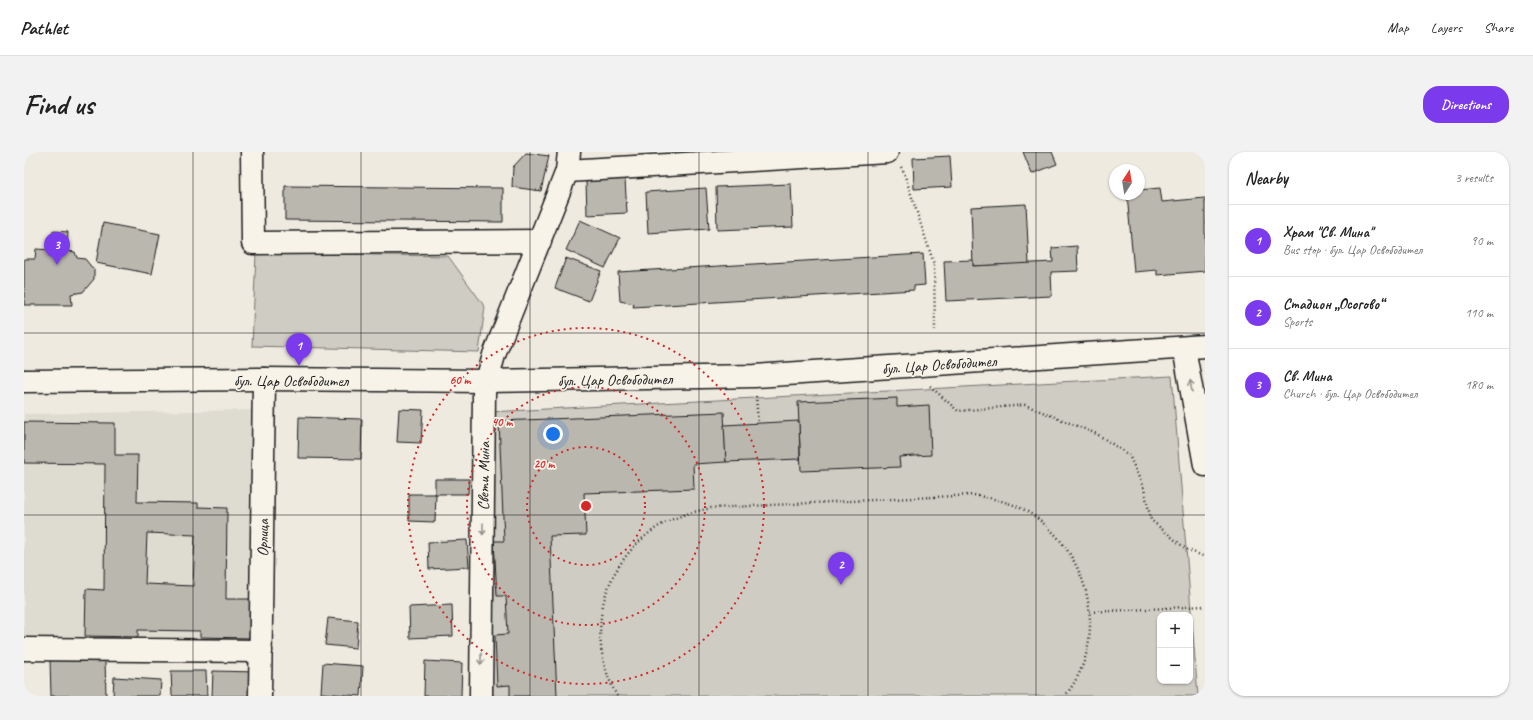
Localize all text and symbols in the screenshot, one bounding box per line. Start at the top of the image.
text: Pathlet [20,16,68,40]
text: Map [1387,19,1409,36]
text: Layers [1431,19,1462,36]
text: Share [1484,19,1513,36]
button: Directions [1423,86,1509,123]
text: Find us [24,87,94,122]
north arrow [1109,164,1145,200]
text: Nearby [1245,168,1288,189]
text: 3 results [1455,170,1493,186]
text: Храм "Св. Мина" [1283,223,1373,242]
pin: 3 [44,232,70,265]
text: 1 [1255,233,1261,249]
text: 90 m [1471,233,1493,249]
text: Bus stop · бул. Цар Освободител [1283,242,1422,258]
text: Стадион „Осогово“ [1283,295,1383,314]
text: 2 [1255,305,1261,321]
text: 110 m [1465,305,1493,321]
text: Sports [1283,314,1312,330]
pin: 1 [286,333,312,366]
street label: бул. Цар Освободител [881,351,998,379]
text: Св. Мина [1283,367,1332,386]
street label: бул. Цар Освободител [558,369,674,391]
street label: бул. Цар Освободител [234,371,350,391]
text: 60 m [450,372,472,388]
text: 3 [1255,377,1261,393]
text: 180 m [1465,377,1493,393]
one-way arrow [1187,379,1195,392]
text: Church · бул. Цар Освободител [1283,386,1417,402]
text: 40 m [492,414,513,430]
your location [543,424,563,444]
street label: Свети Мина [473,441,495,511]
text: 20 m [534,456,555,472]
centre of rings [579,499,593,513]
street label: Орлица [253,518,273,557]
one-way arrow [479,522,487,535]
pin: 2 [828,552,854,585]
map controls [1157,612,1193,684]
button: + [1157,612,1193,648]
button: − [1157,648,1193,684]
one-way arrow [477,652,485,665]

